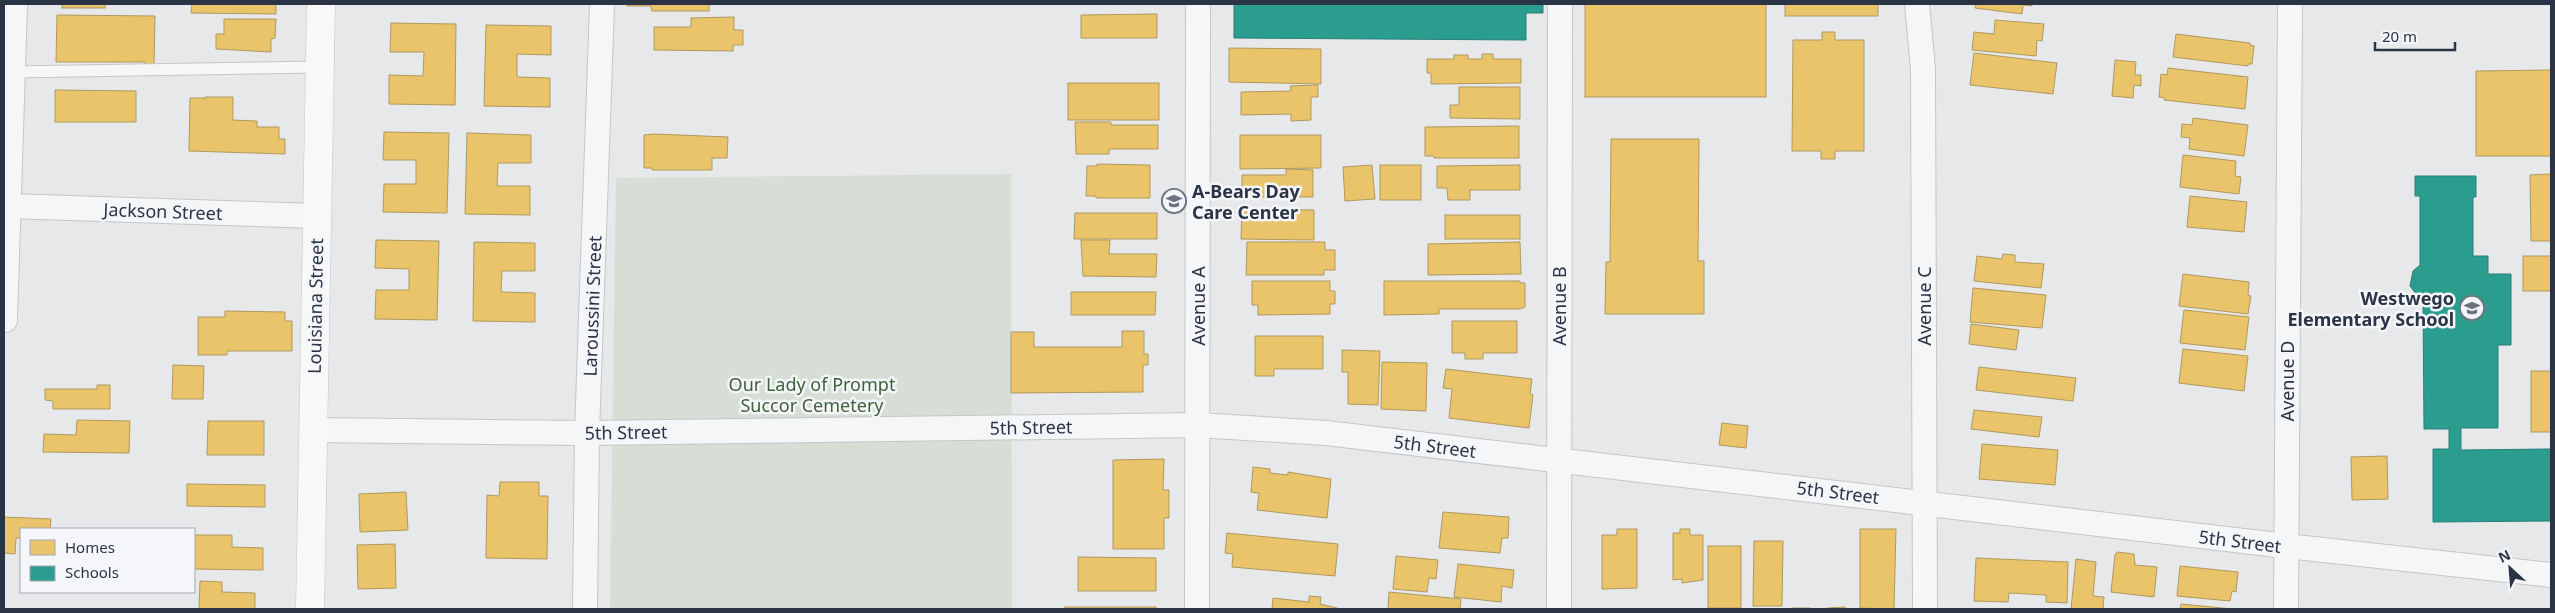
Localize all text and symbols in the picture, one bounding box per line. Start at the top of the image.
scale bar [2375,20,2455,52]
text: 20 m [2382,26,2417,46]
place label: A-Bears Day Care Center [1192,179,1300,224]
school or university icon: A-Bears Day Care Center [1161,188,1187,214]
street label: Jackson Street [101,197,223,225]
street label: Laroussini Street [578,235,606,377]
street label: Louisiana Street [302,238,328,374]
street label: Avenue A [1186,266,1210,346]
street label: Avenue B [1547,266,1571,346]
street label: Avenue C [1912,266,1936,346]
place label: Westwego Elementary School [2287,286,2454,331]
school or university icon: Westwego Elementary School [2459,295,2485,321]
street label: Avenue D [2275,340,2299,422]
park label: Our Lady of Prompt Succor Cemetery [729,372,896,417]
street label: 5th Street [989,414,1073,440]
street label: 5th Street [584,419,668,445]
street label: 5th Street [1392,429,1478,463]
street label: 5th Street [1795,475,1881,509]
street label: 5th Street [2197,524,2283,558]
legend [20,528,195,593]
text: Homes [65,537,115,557]
north arrow [2485,543,2535,593]
text: N [2495,545,2513,567]
text: Schools [65,562,119,582]

